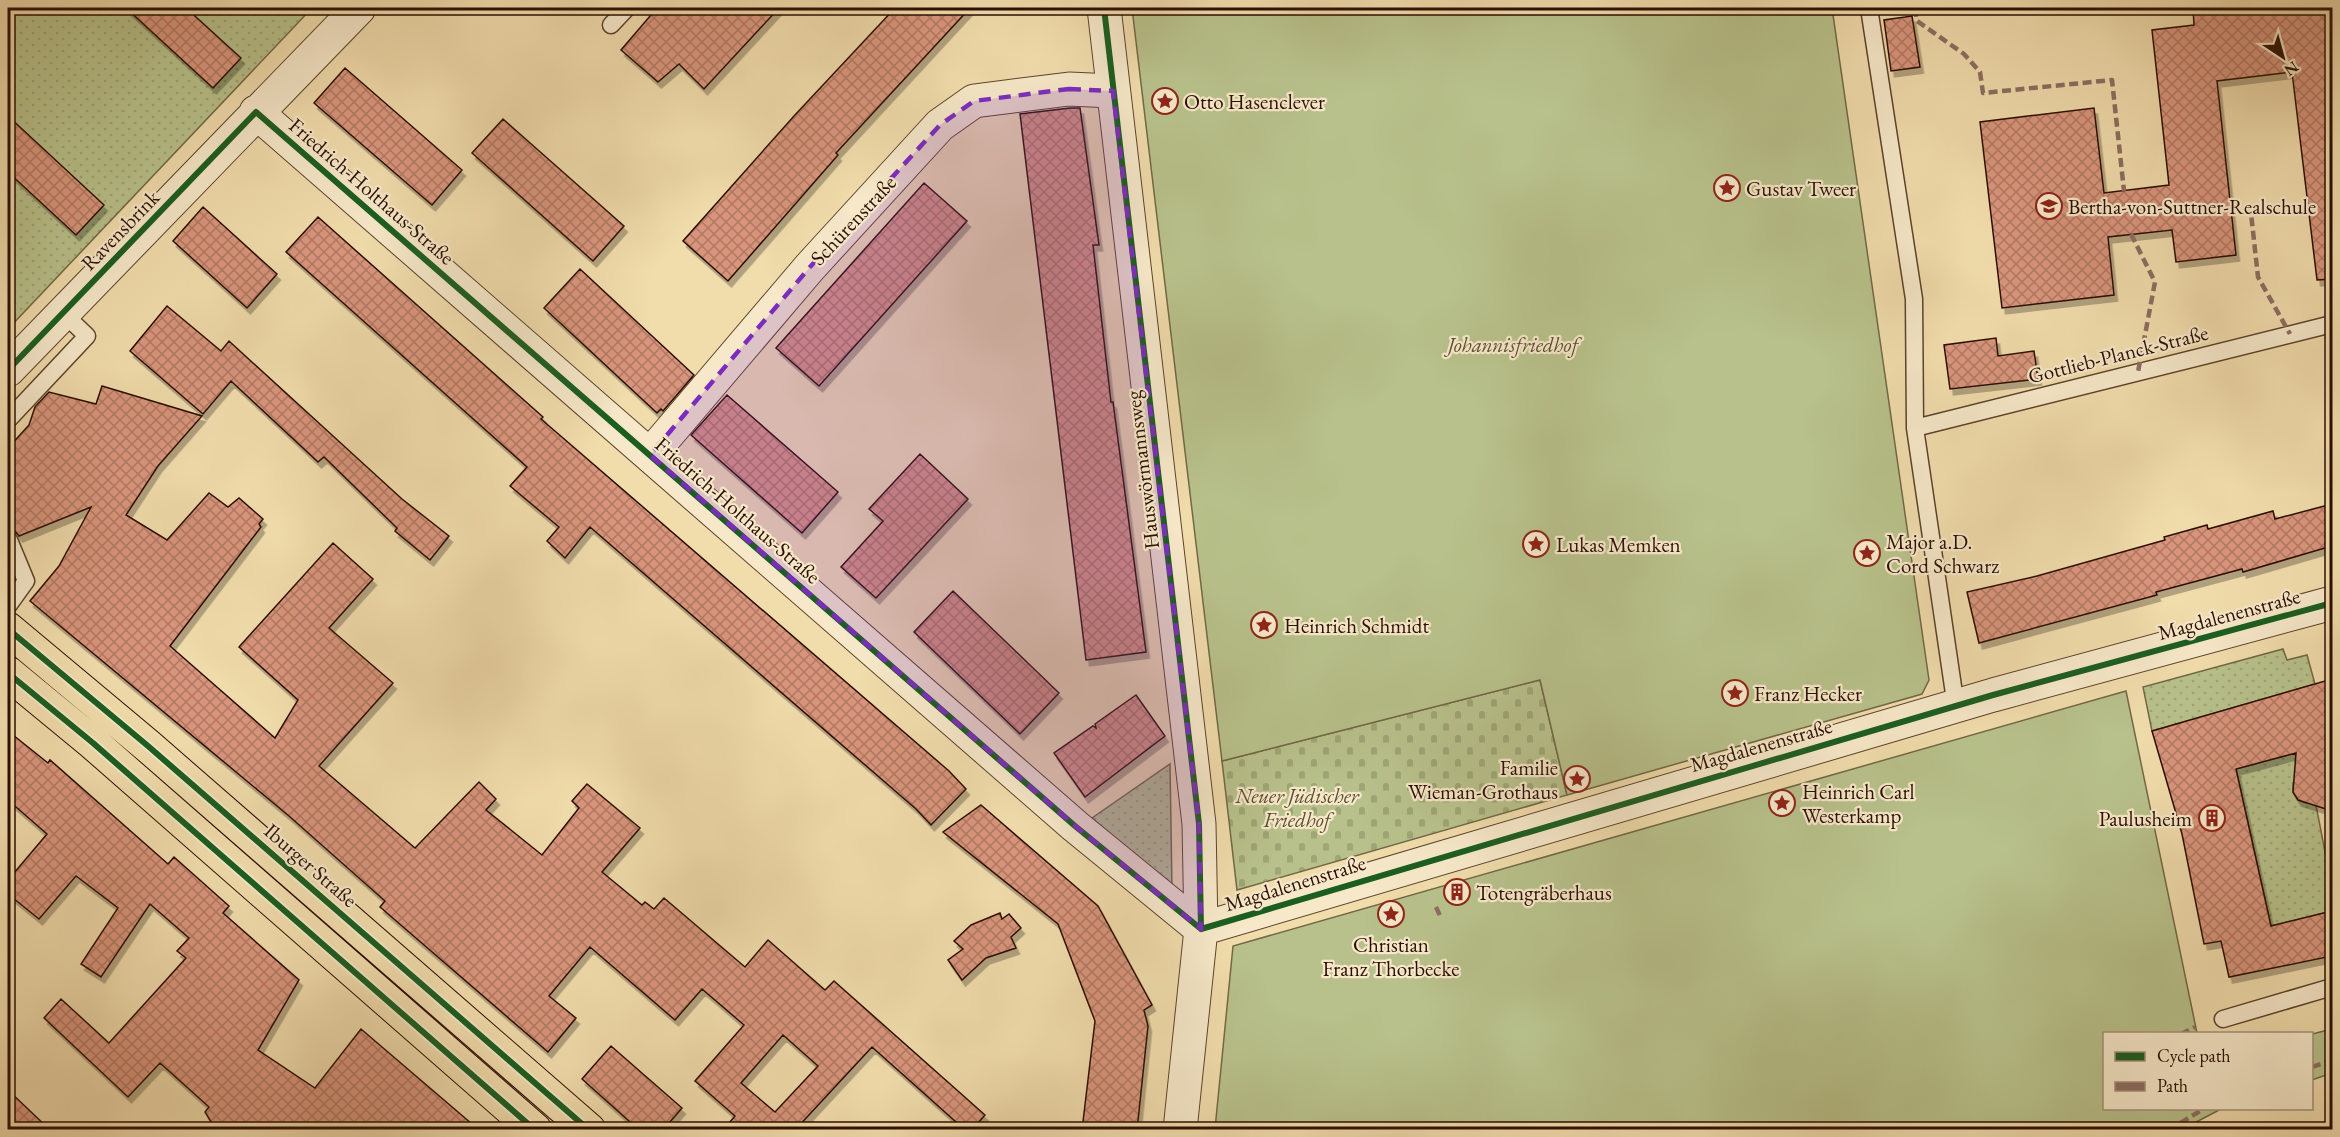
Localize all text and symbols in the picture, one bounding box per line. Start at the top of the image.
north arrow [2253,27,2313,87]
text: N [2280,56,2303,81]
place icon: Otto Hasenclever [1150,86,1180,116]
place label: Otto Hasenclever [1184,88,1325,115]
street label: Friedrich-Holthaus-Straße [284,112,460,270]
street label: Schürenstraße [804,169,902,271]
place icon: Gustav Tweer [1712,173,1742,203]
place label: Gustav Tweer [1746,175,1856,202]
street label: Ravensbrink [75,183,166,276]
school or university icon: Bertha-von-Suttner-Realschule [2034,191,2064,221]
place label: Bertha-von-Suttner-Realschule [2068,193,2316,220]
street label: Gottlieb-Planck-Straße [2025,319,2211,389]
park label: Johannisfriedhof [1444,331,1583,358]
street label: Hauswörmannsweg [1119,388,1165,551]
street label: Friedrich-Holthaus-Straße [650,431,826,589]
place label: Major a.D. Cord Schwarz [1886,528,1999,579]
place icon: Lukas Memken [1521,529,1551,559]
place label: Lukas Memken [1556,531,1681,558]
place icon: Major a.D. Cord Schwarz [1852,538,1882,568]
street label: Magdalenenstraße [2155,582,2303,646]
place icon: Heinrich Schmidt [1249,610,1279,640]
place label: Heinrich Schmidt [1284,612,1429,639]
place icon: Franz Hecker [1720,678,1750,708]
place label: Franz Hecker [1754,680,1862,707]
street label: Magdalenenstraße [1687,712,1835,778]
place label: Familie Wieman-Grothaus [1408,754,1558,805]
place icon: Familie Wieman-Grothaus [1562,764,1592,794]
place label: Heinrich Carl Westerkamp [1802,778,1915,829]
park label: Neuer Jüdischer Friedhof [1234,782,1360,833]
place icon: Heinrich Carl Westerkamp [1767,788,1797,818]
building icon: Paulusheim [2197,803,2227,833]
place label: Paulusheim [2099,805,2192,832]
street label: Iburger Straße [259,817,363,913]
street label: Magdalenenstraße [1221,849,1369,917]
building icon: Totengräberhaus [1442,877,1472,907]
place label: Totengräberhaus [1476,879,1612,906]
place icon: Christian Franz Thorbecke [1376,899,1406,929]
place label: Christian Franz Thorbecke [1322,931,1460,982]
legend [2103,1032,2313,1110]
text: Cycle path [2157,1044,2231,1067]
text: Path [2157,1074,2188,1097]

